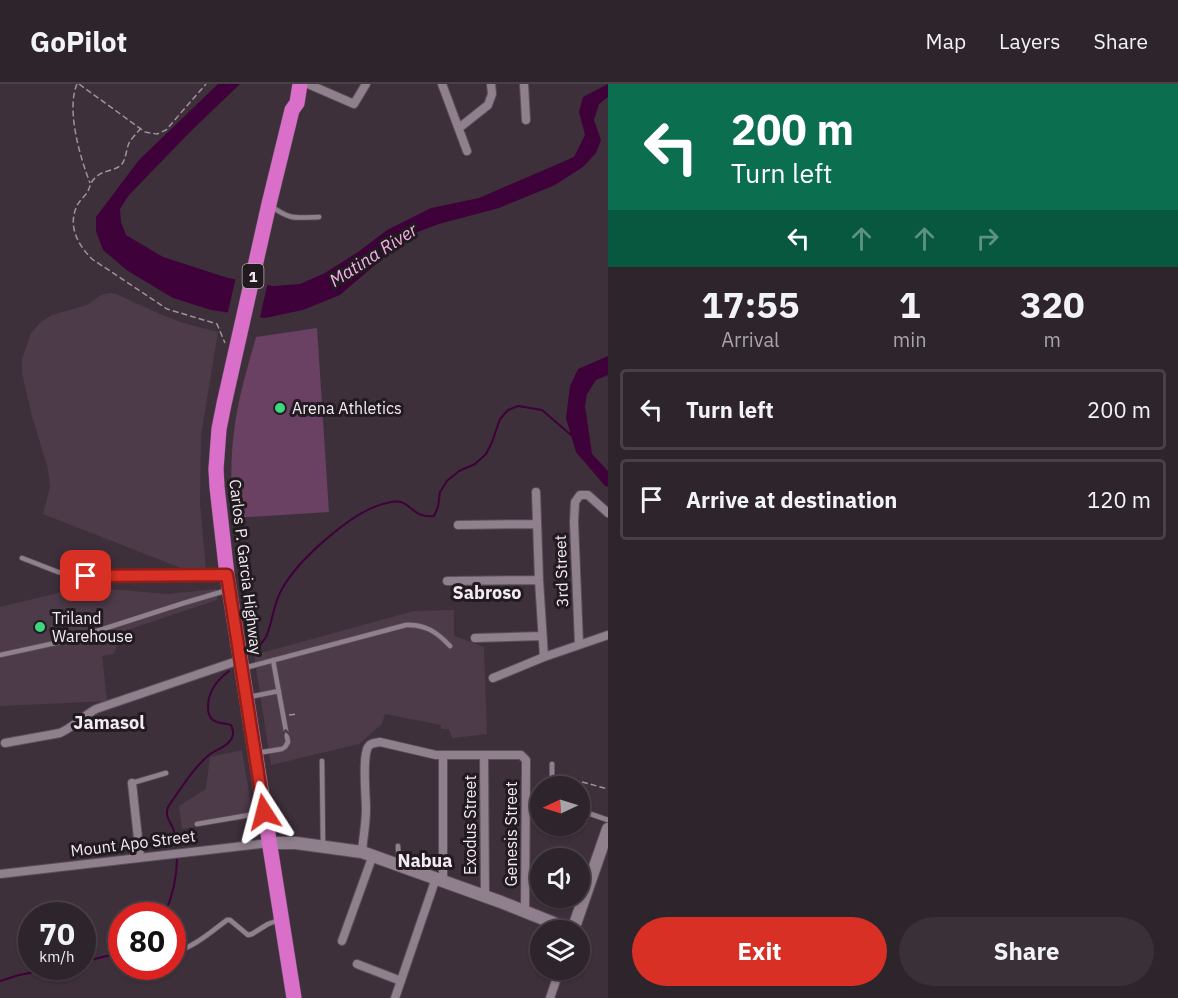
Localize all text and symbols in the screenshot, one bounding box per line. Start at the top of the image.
text: GoPilot [30,23,127,60]
text: Map [926,27,966,55]
text: Layers [999,27,1061,55]
text: Share [1094,27,1148,55]
text: 200 m [731,102,854,157]
icon: left [632,108,710,186]
text: Turn left [731,155,832,190]
water label: Matina River [325,218,422,292]
icon: left [782,222,815,255]
icon: ahead [845,222,878,255]
icon: ahead [908,222,941,255]
icon: right [971,222,1004,255]
road number: 1 [242,264,264,288]
text: 17:55 [701,281,800,328]
text: 1 [899,281,921,328]
text: 320 [1020,281,1085,328]
text: Arrival [721,326,780,353]
text: min [893,326,927,353]
text: m [1044,326,1061,353]
icon: left [635,393,668,426]
text: Turn left [686,395,774,424]
text: 200 m [1087,395,1151,424]
place label: Arena Athletics [292,398,402,418]
marker: Arena Athletics [273,401,287,415]
street label: Carlos P. Garcia Highway [225,478,267,656]
icon: arrive [635,483,668,516]
text: Arrive at destination [686,485,897,514]
text: 120 m [1087,485,1151,514]
street label: 3rd Street [550,535,572,607]
pin [60,550,111,601]
icon: arrive [69,559,102,592]
district label: Sabroso [453,581,521,604]
place label: Triland Warehouse [52,608,133,646]
marker: Triland Warehouse [33,620,47,634]
district label: Jamasol [73,711,145,734]
one-way arrow [280,730,292,739]
street label: Exodus Street [460,775,480,875]
north arrow [530,776,590,836]
map controls [530,776,590,980]
position arrow [232,780,296,844]
street label: Genesis Street [501,781,521,887]
street label: Mount Apo Street [69,825,197,861]
button: sound [530,848,590,908]
district label: Nabua [397,849,453,872]
speed limit sign: 80 [108,902,186,980]
text: 70 [39,914,75,953]
button: Exit [632,917,887,986]
button: Share [899,917,1154,986]
button: layers [530,920,590,980]
text: km/h [39,947,75,966]

